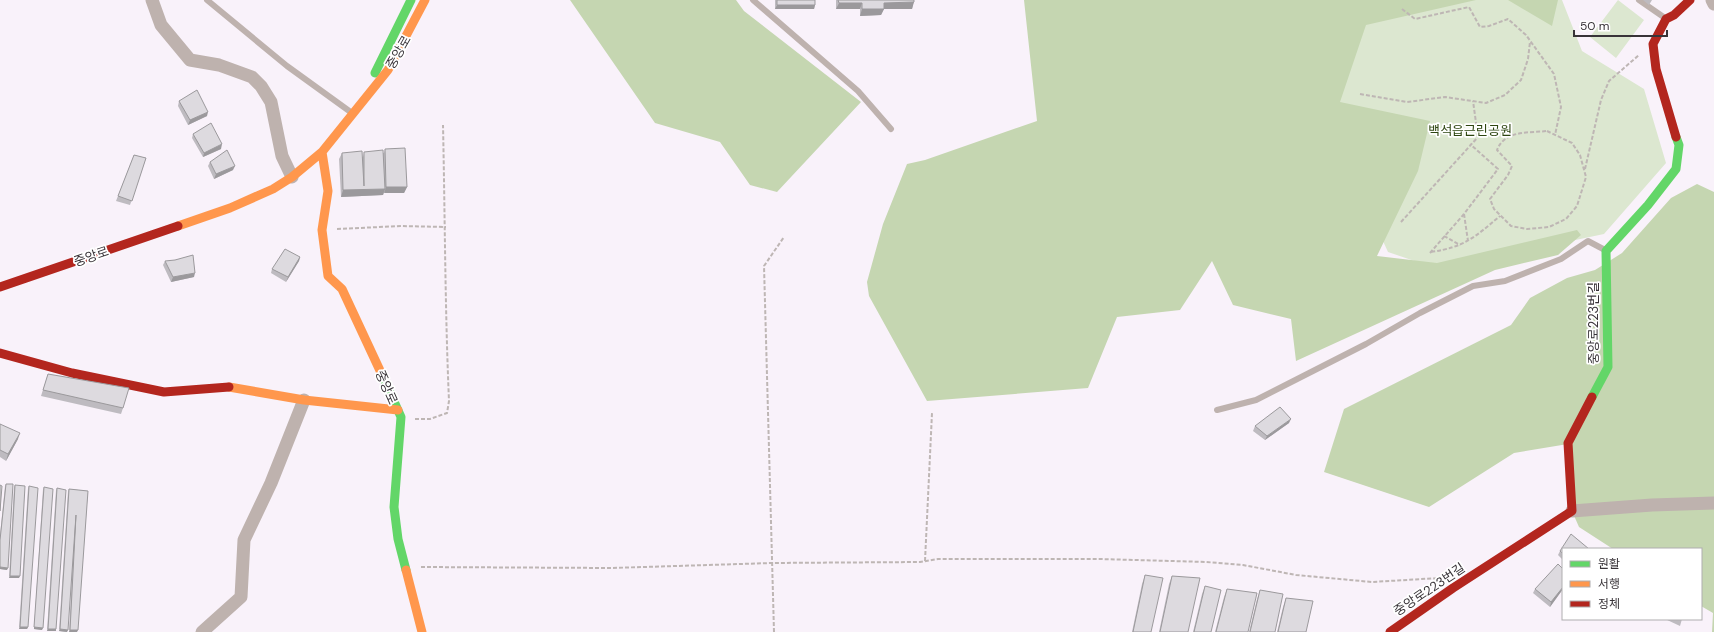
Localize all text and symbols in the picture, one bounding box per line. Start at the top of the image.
scale bar [1574,12,1667,38]
text: 50 m [1580,18,1609,34]
street label: 중앙로 [382,32,415,72]
park label: 백석읍근린공원 [1428,122,1512,139]
street label: 중앙로 [71,243,111,270]
street label: 중앙로223번길 [1585,282,1602,364]
street label: 중앙로 [371,367,402,407]
legend [1562,548,1702,620]
text: 원활 [1598,556,1620,572]
street label: 중앙로223번길 [1390,559,1468,620]
text: 서행 [1598,576,1620,592]
text: 정체 [1598,596,1620,612]

